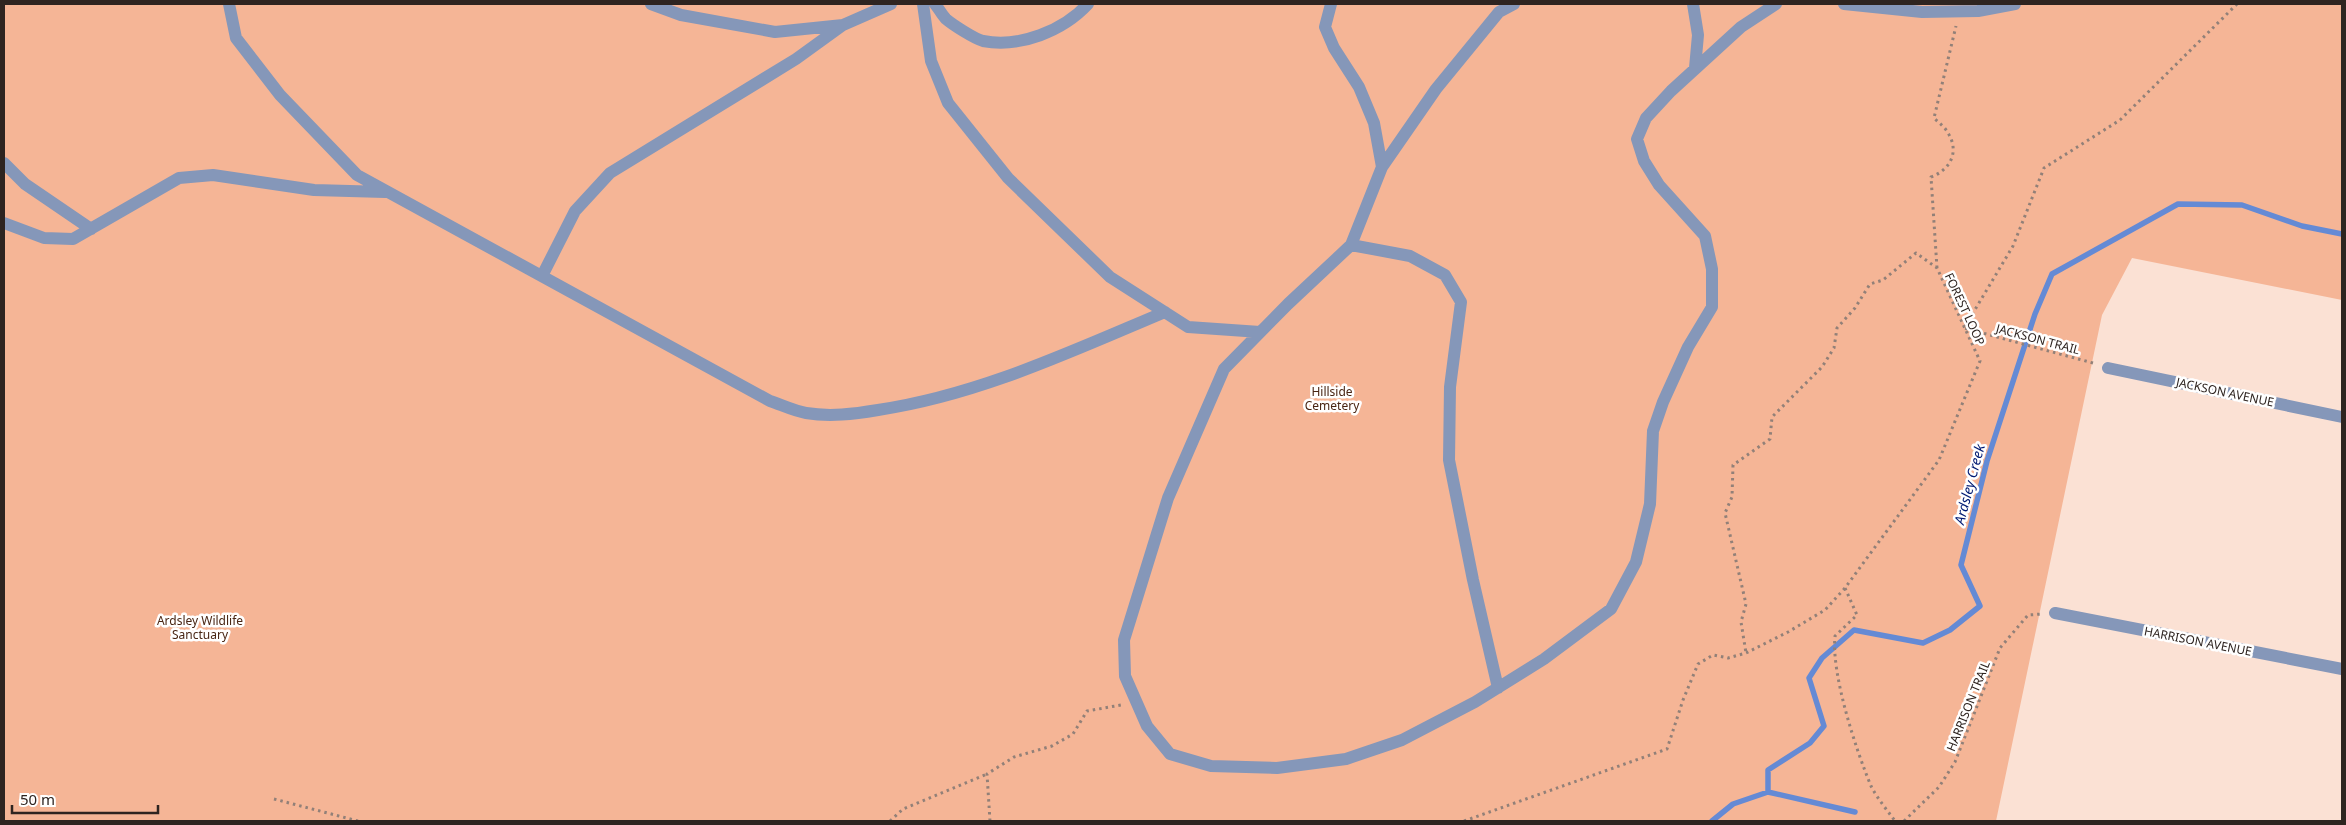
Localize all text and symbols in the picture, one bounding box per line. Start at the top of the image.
street label: FOREST LOOP [1941,270,1989,348]
street label: JACKSON TRAIL [1993,319,2082,358]
street label: JACKSON AVENUE [2174,373,2275,411]
park label: Hillside Cemetery [1305,383,1360,414]
water label: Ardsley Creek [1949,441,1989,527]
park label: Ardsley Wildlife Sanctuary [157,612,243,643]
street label: HARRISON AVENUE [2143,622,2253,660]
street label: HARRISON TRAIL [1942,658,1994,754]
scale bar [12,782,159,814]
text: 50 m [20,789,55,809]

